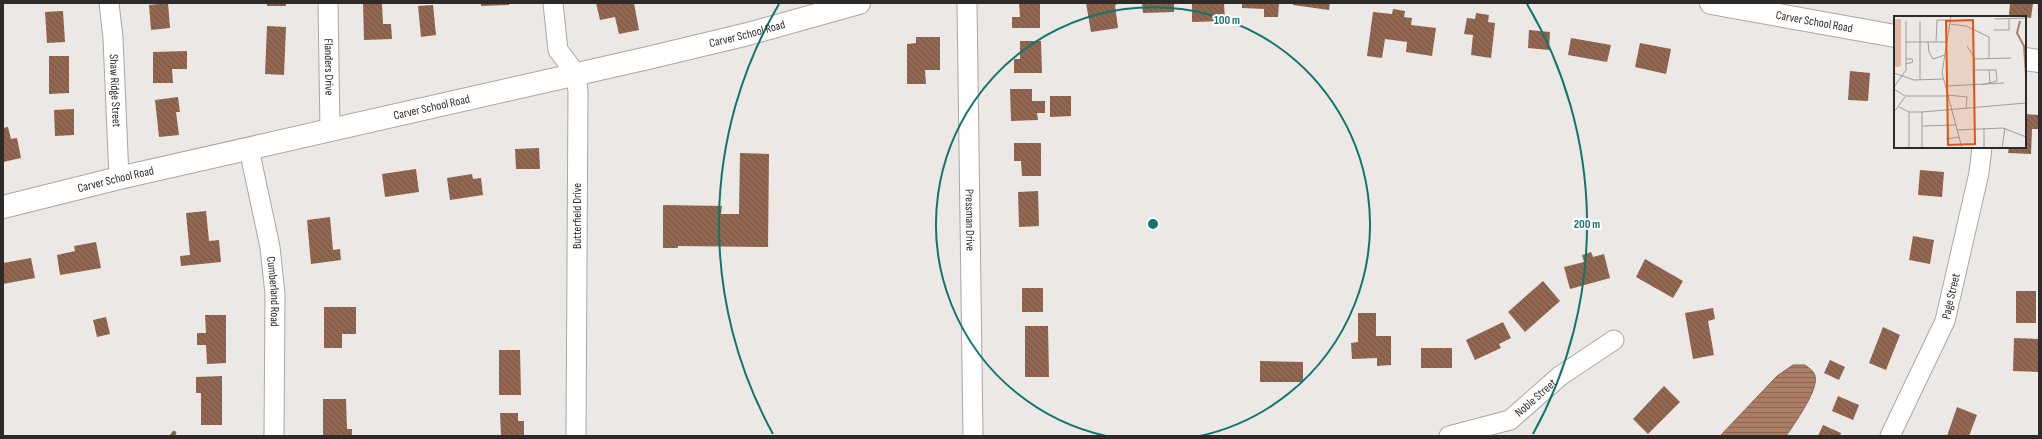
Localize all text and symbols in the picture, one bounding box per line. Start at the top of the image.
street label: Carver School Road [1775,8,1854,36]
text: 100 m [1214,13,1240,28]
inset map [1894,16,2026,148]
street label: Carver School Road [708,17,787,51]
street label: Flanders Drive [321,38,336,96]
street label: Shaw Ridge Street [106,54,124,128]
street label: Carver School Road [392,92,471,124]
street label: Carver School Road [76,163,155,196]
street label: Butterfield Drive [570,183,585,249]
street label: Pressman Drive [962,189,977,251]
centre of rings [1146,217,1160,231]
text: 200 m [1574,217,1600,232]
street label: Cumberland Road [263,256,282,327]
street label: Page Street [1939,272,1964,321]
street label: Noble Street [1512,375,1560,420]

